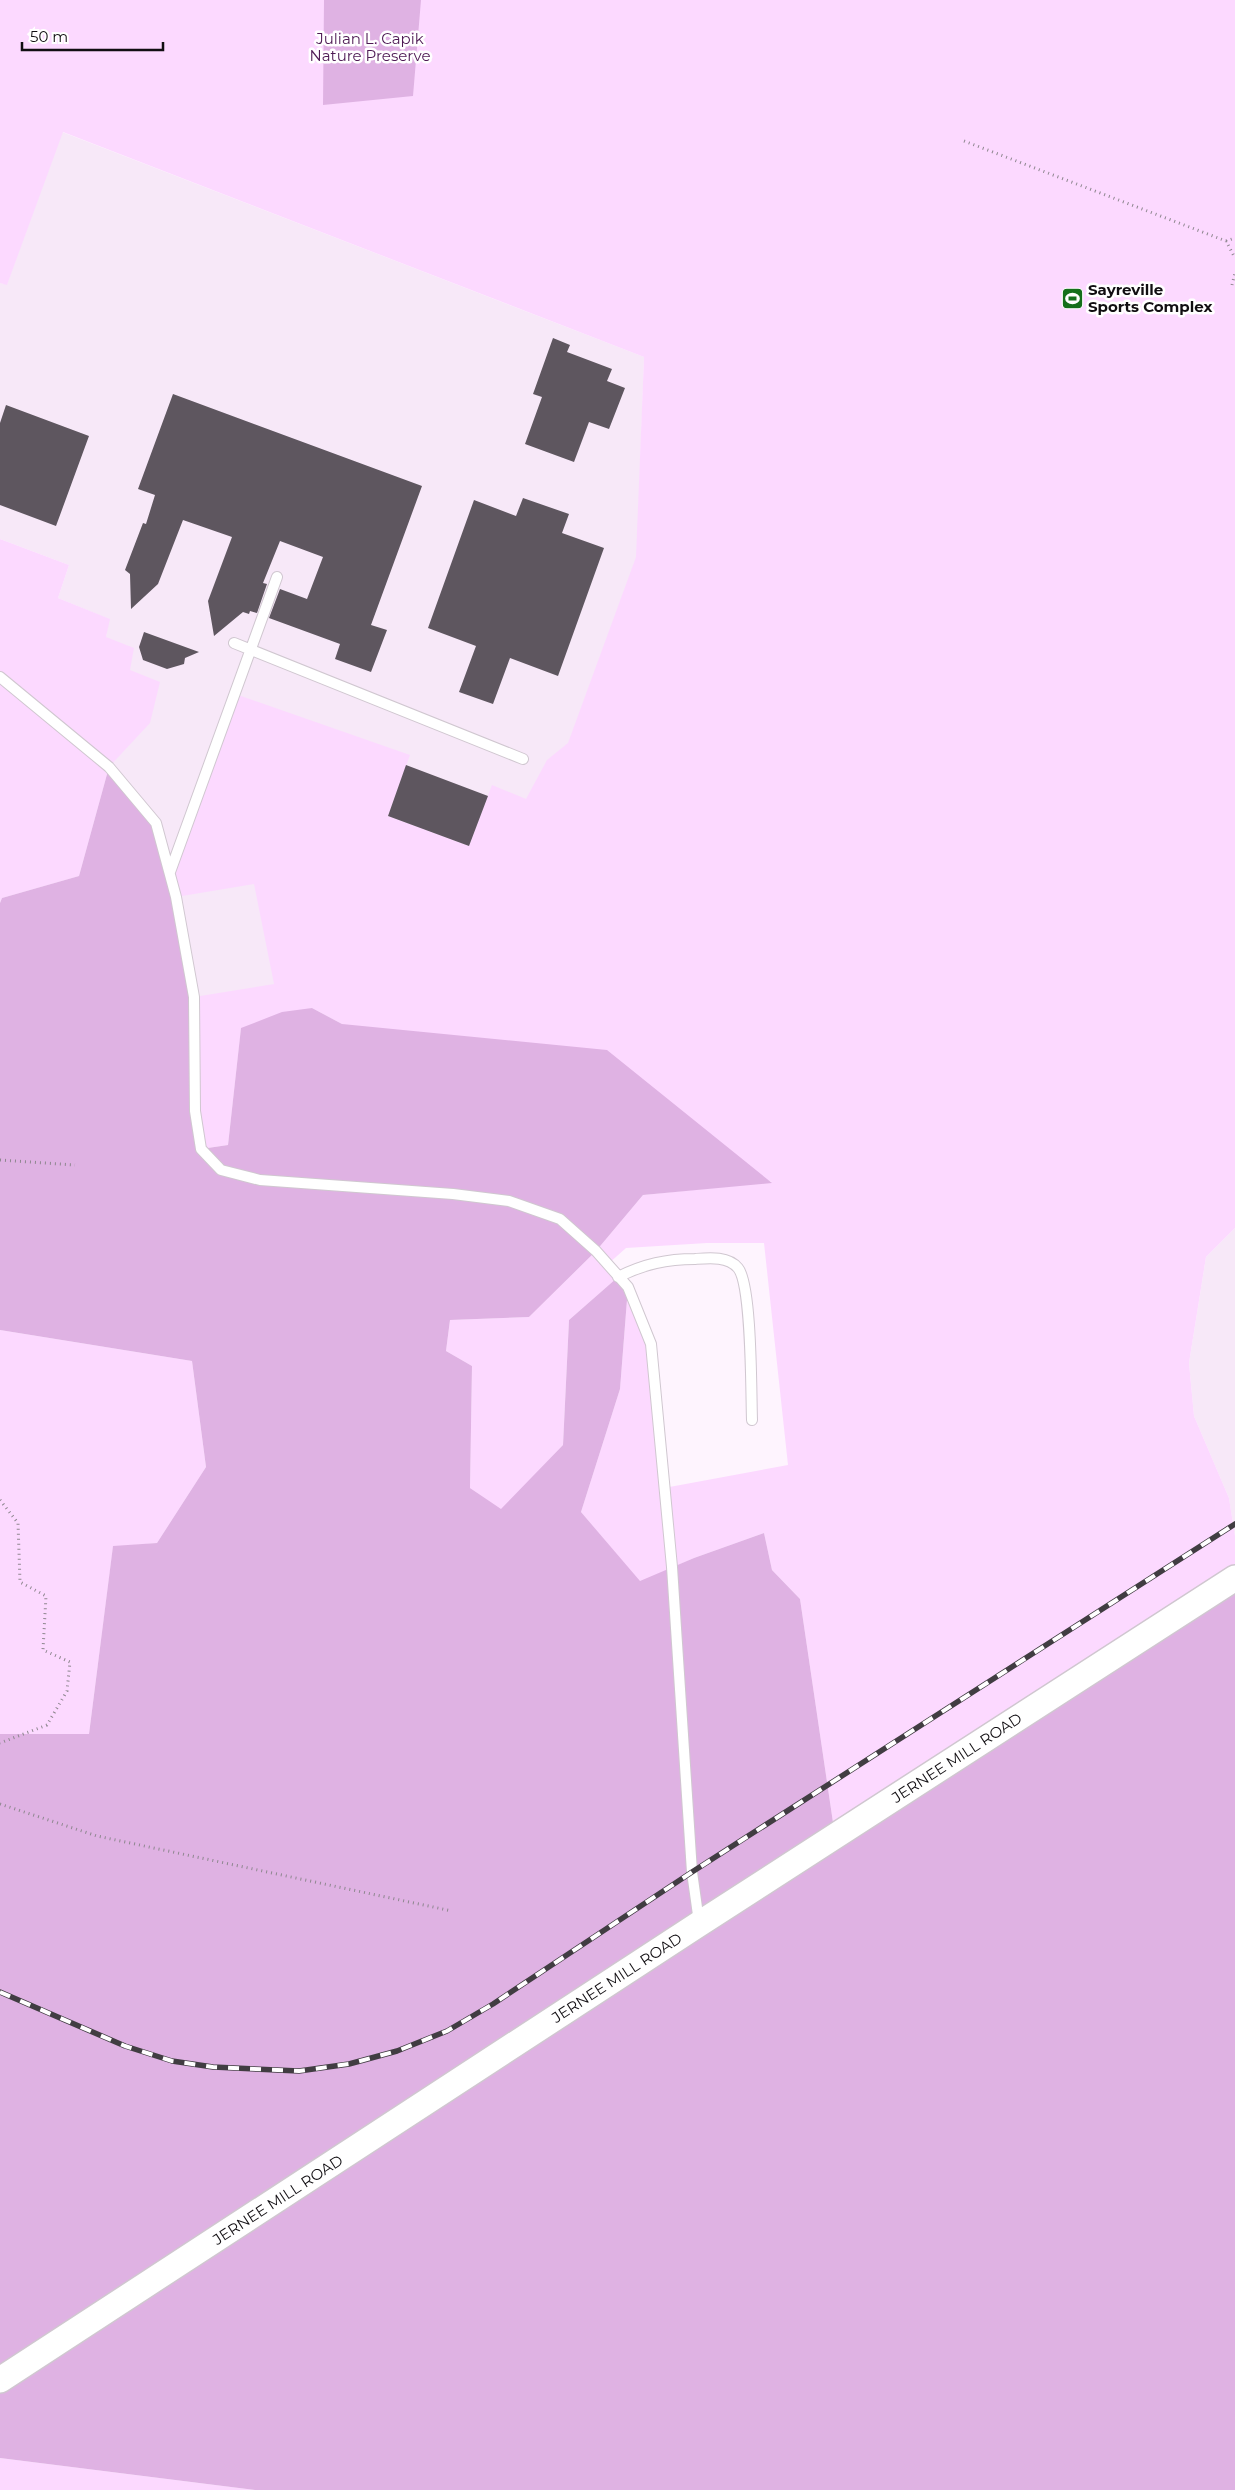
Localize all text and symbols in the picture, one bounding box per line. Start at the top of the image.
scale bar [22,20,164,52]
text: 50 m [30,27,68,46]
park label: Julian L. Capik Nature Preserve [310,29,430,65]
place label: Sayreville Sports Complex [1088,280,1212,316]
sports icon: Sayreville Sports Complex [1060,287,1084,311]
street label: JERNEE MILL ROAD [887,1708,1025,1807]
street label: JERNEE MILL ROAD [547,1928,685,2027]
street label: JERNEE MILL ROAD [208,2150,346,2249]

